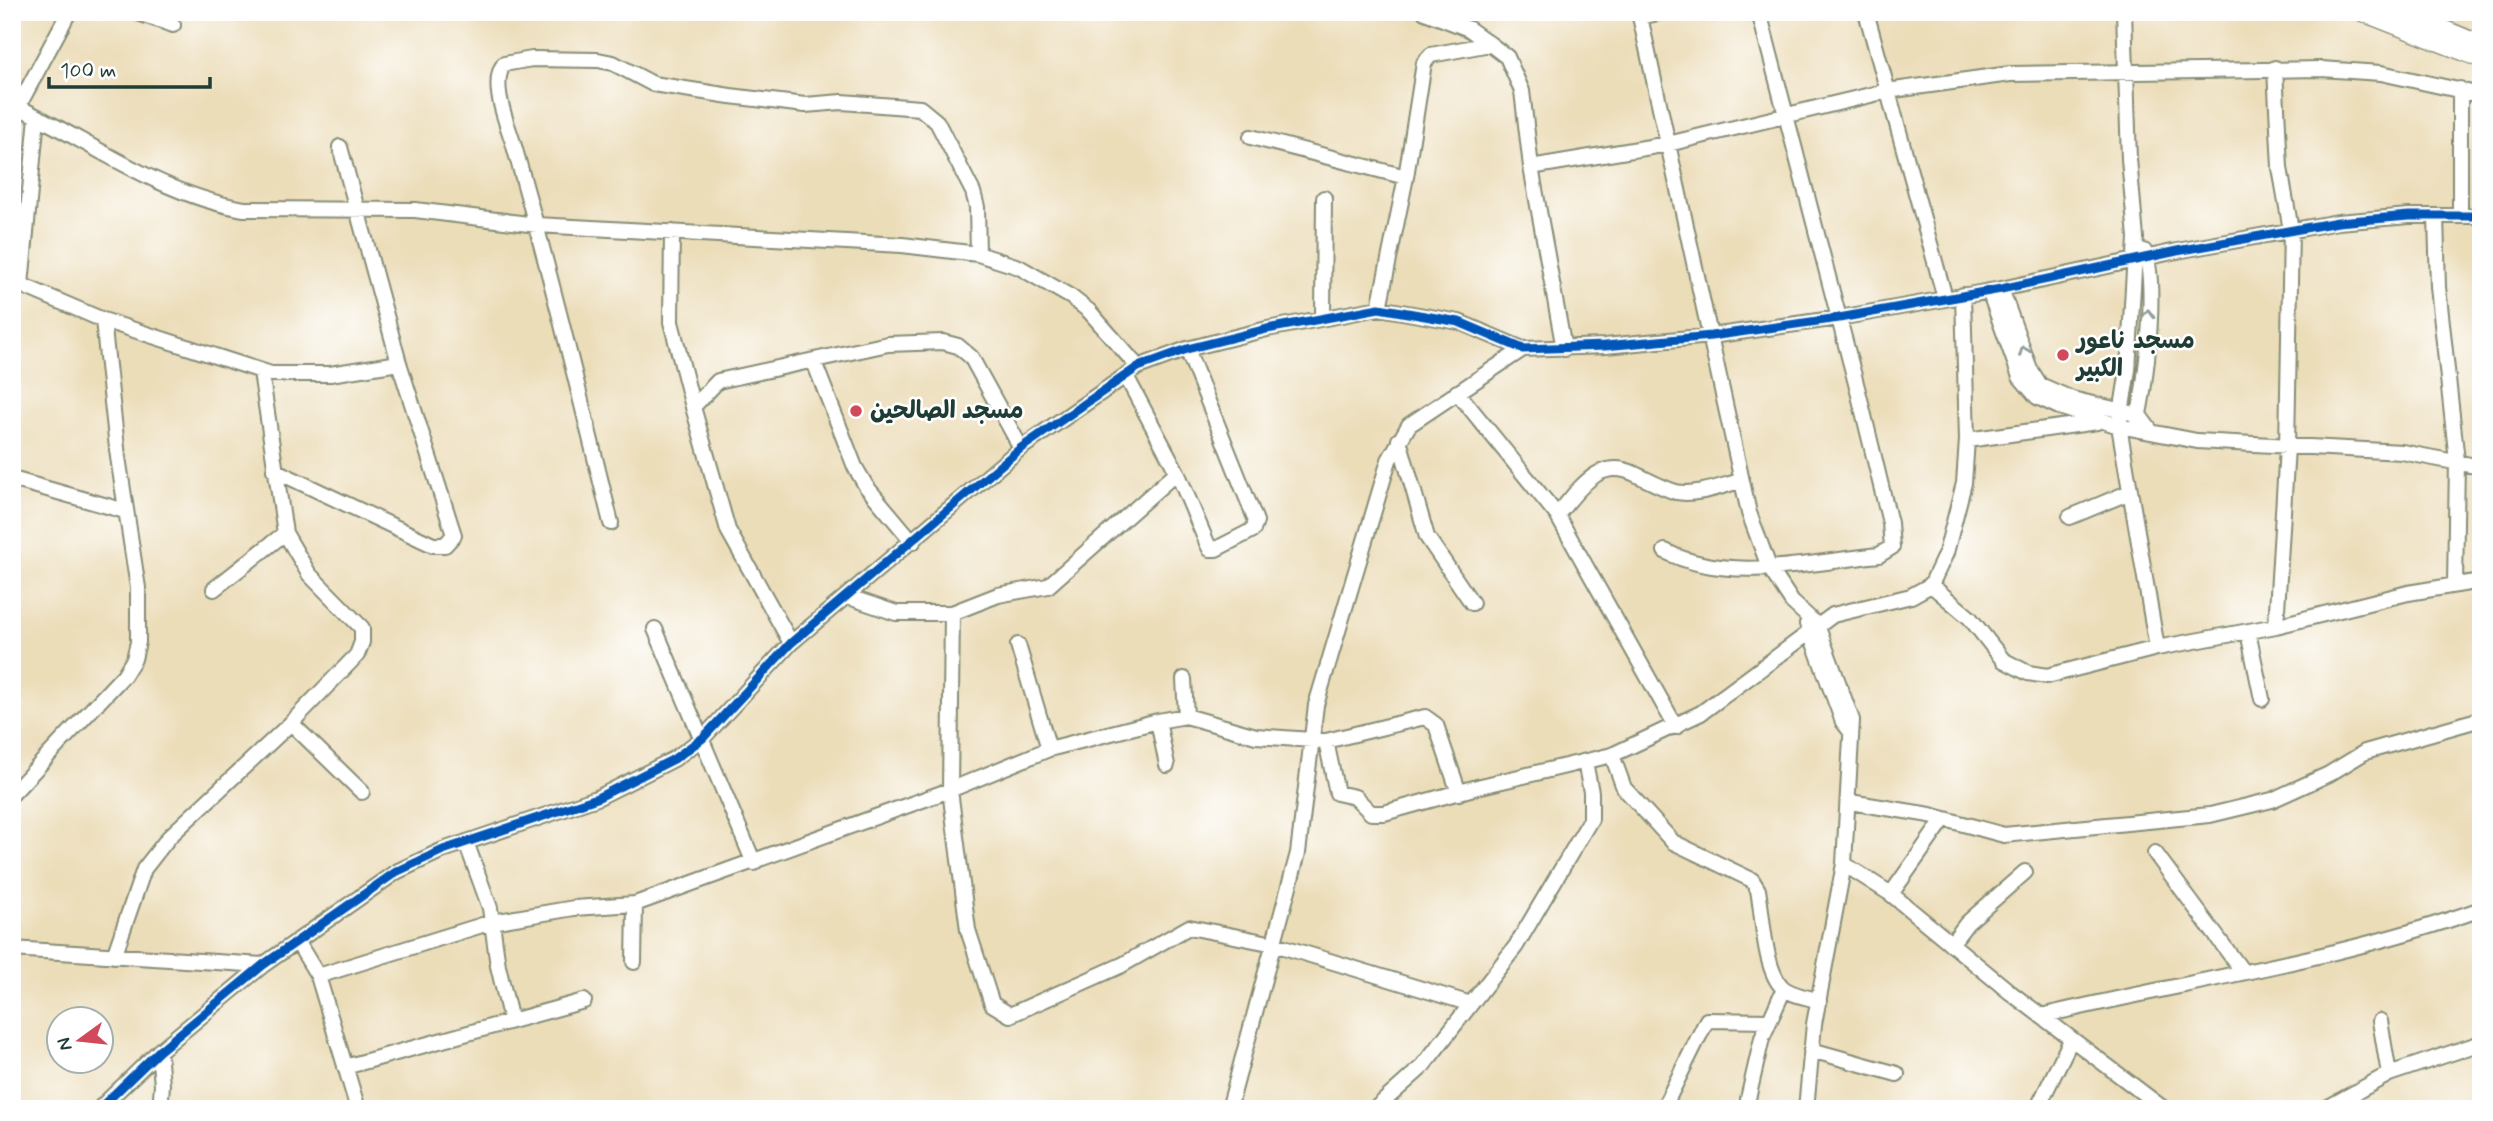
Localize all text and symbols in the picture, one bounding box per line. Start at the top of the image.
scale bar [49,46,210,90]
text: 100 m [60,57,116,85]
one-way arrow [2141,308,2156,319]
place label: مسجد ناعور الكبير [2075,326,2195,385]
one-way arrow [2018,346,2032,358]
marker: مسجد ناعور الكبير [2055,347,2071,363]
place label: مسجد الصالحين [870,396,1024,427]
marker: مسجد الصالحين [848,403,864,419]
north arrow [46,1006,116,1076]
text: N [51,1035,79,1053]

